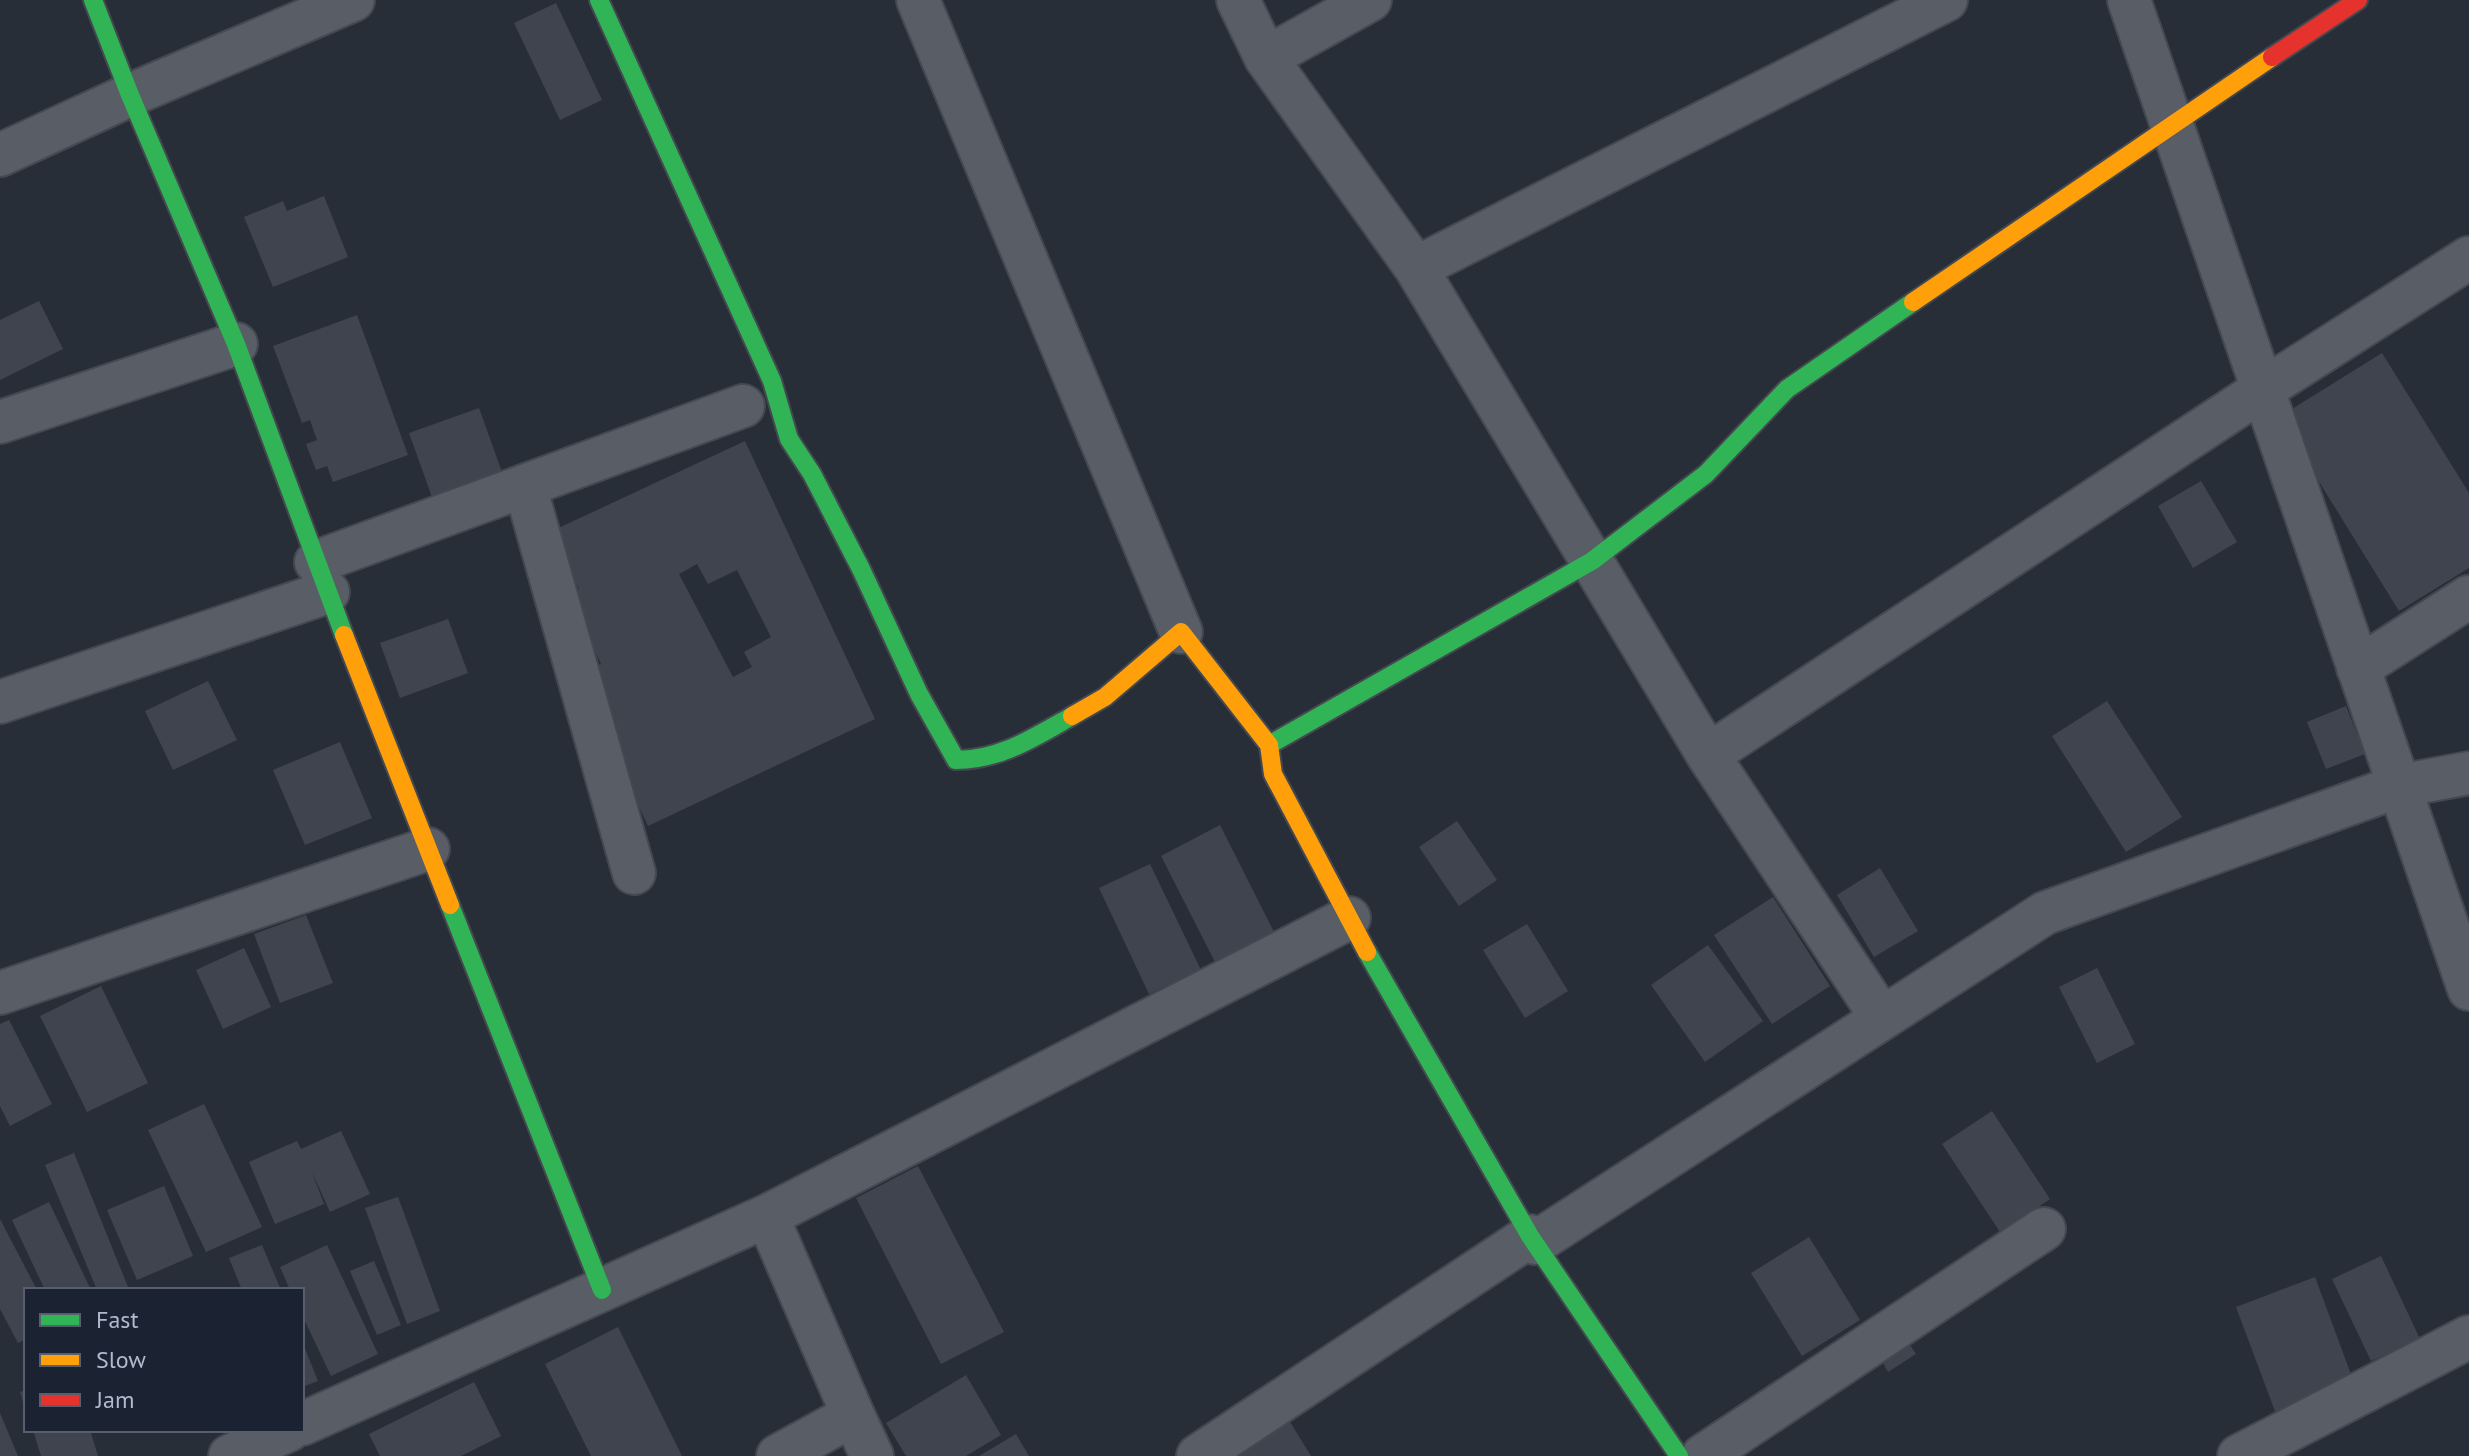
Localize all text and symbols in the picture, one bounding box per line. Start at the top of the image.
legend [24,1288,304,1432]
text: Fast [96,1304,139,1335]
text: Slow [96,1344,146,1375]
text: Jam [95,1384,134,1415]

